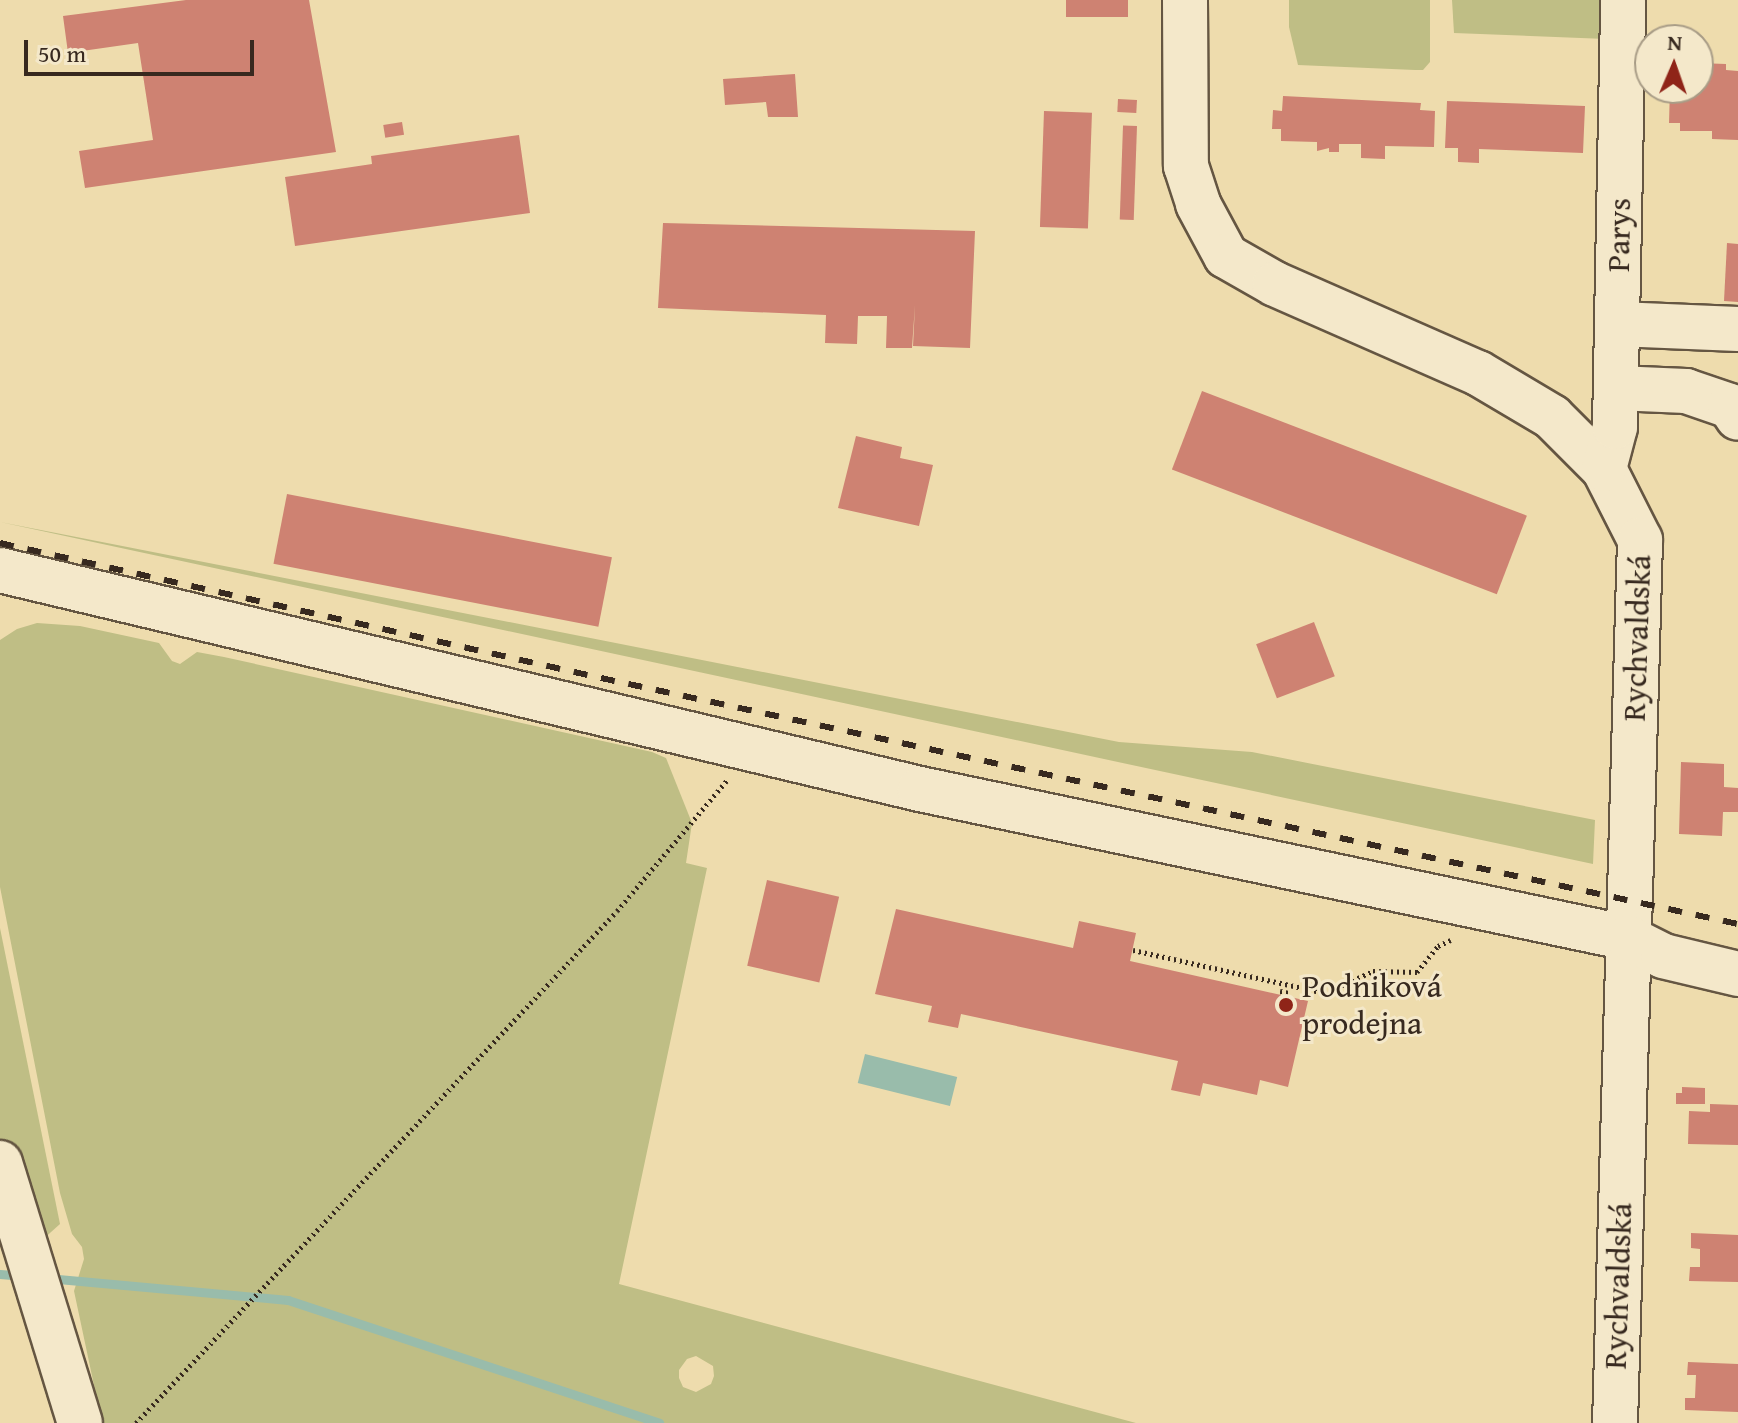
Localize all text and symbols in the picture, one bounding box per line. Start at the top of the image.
scale bar [28,24,258,74]
north arrow [1634,24,1714,104]
text: N [1667,26,1683,58]
text: 50 m [38,36,86,71]
street label: Parys [1599,198,1639,272]
street label: Rychvaldská [1615,554,1659,722]
place label: Podniková prodejna [1302,968,1442,1043]
marker: Podniková prodejna [1277,996,1295,1014]
street label: Rychvaldská [1596,1202,1640,1370]

